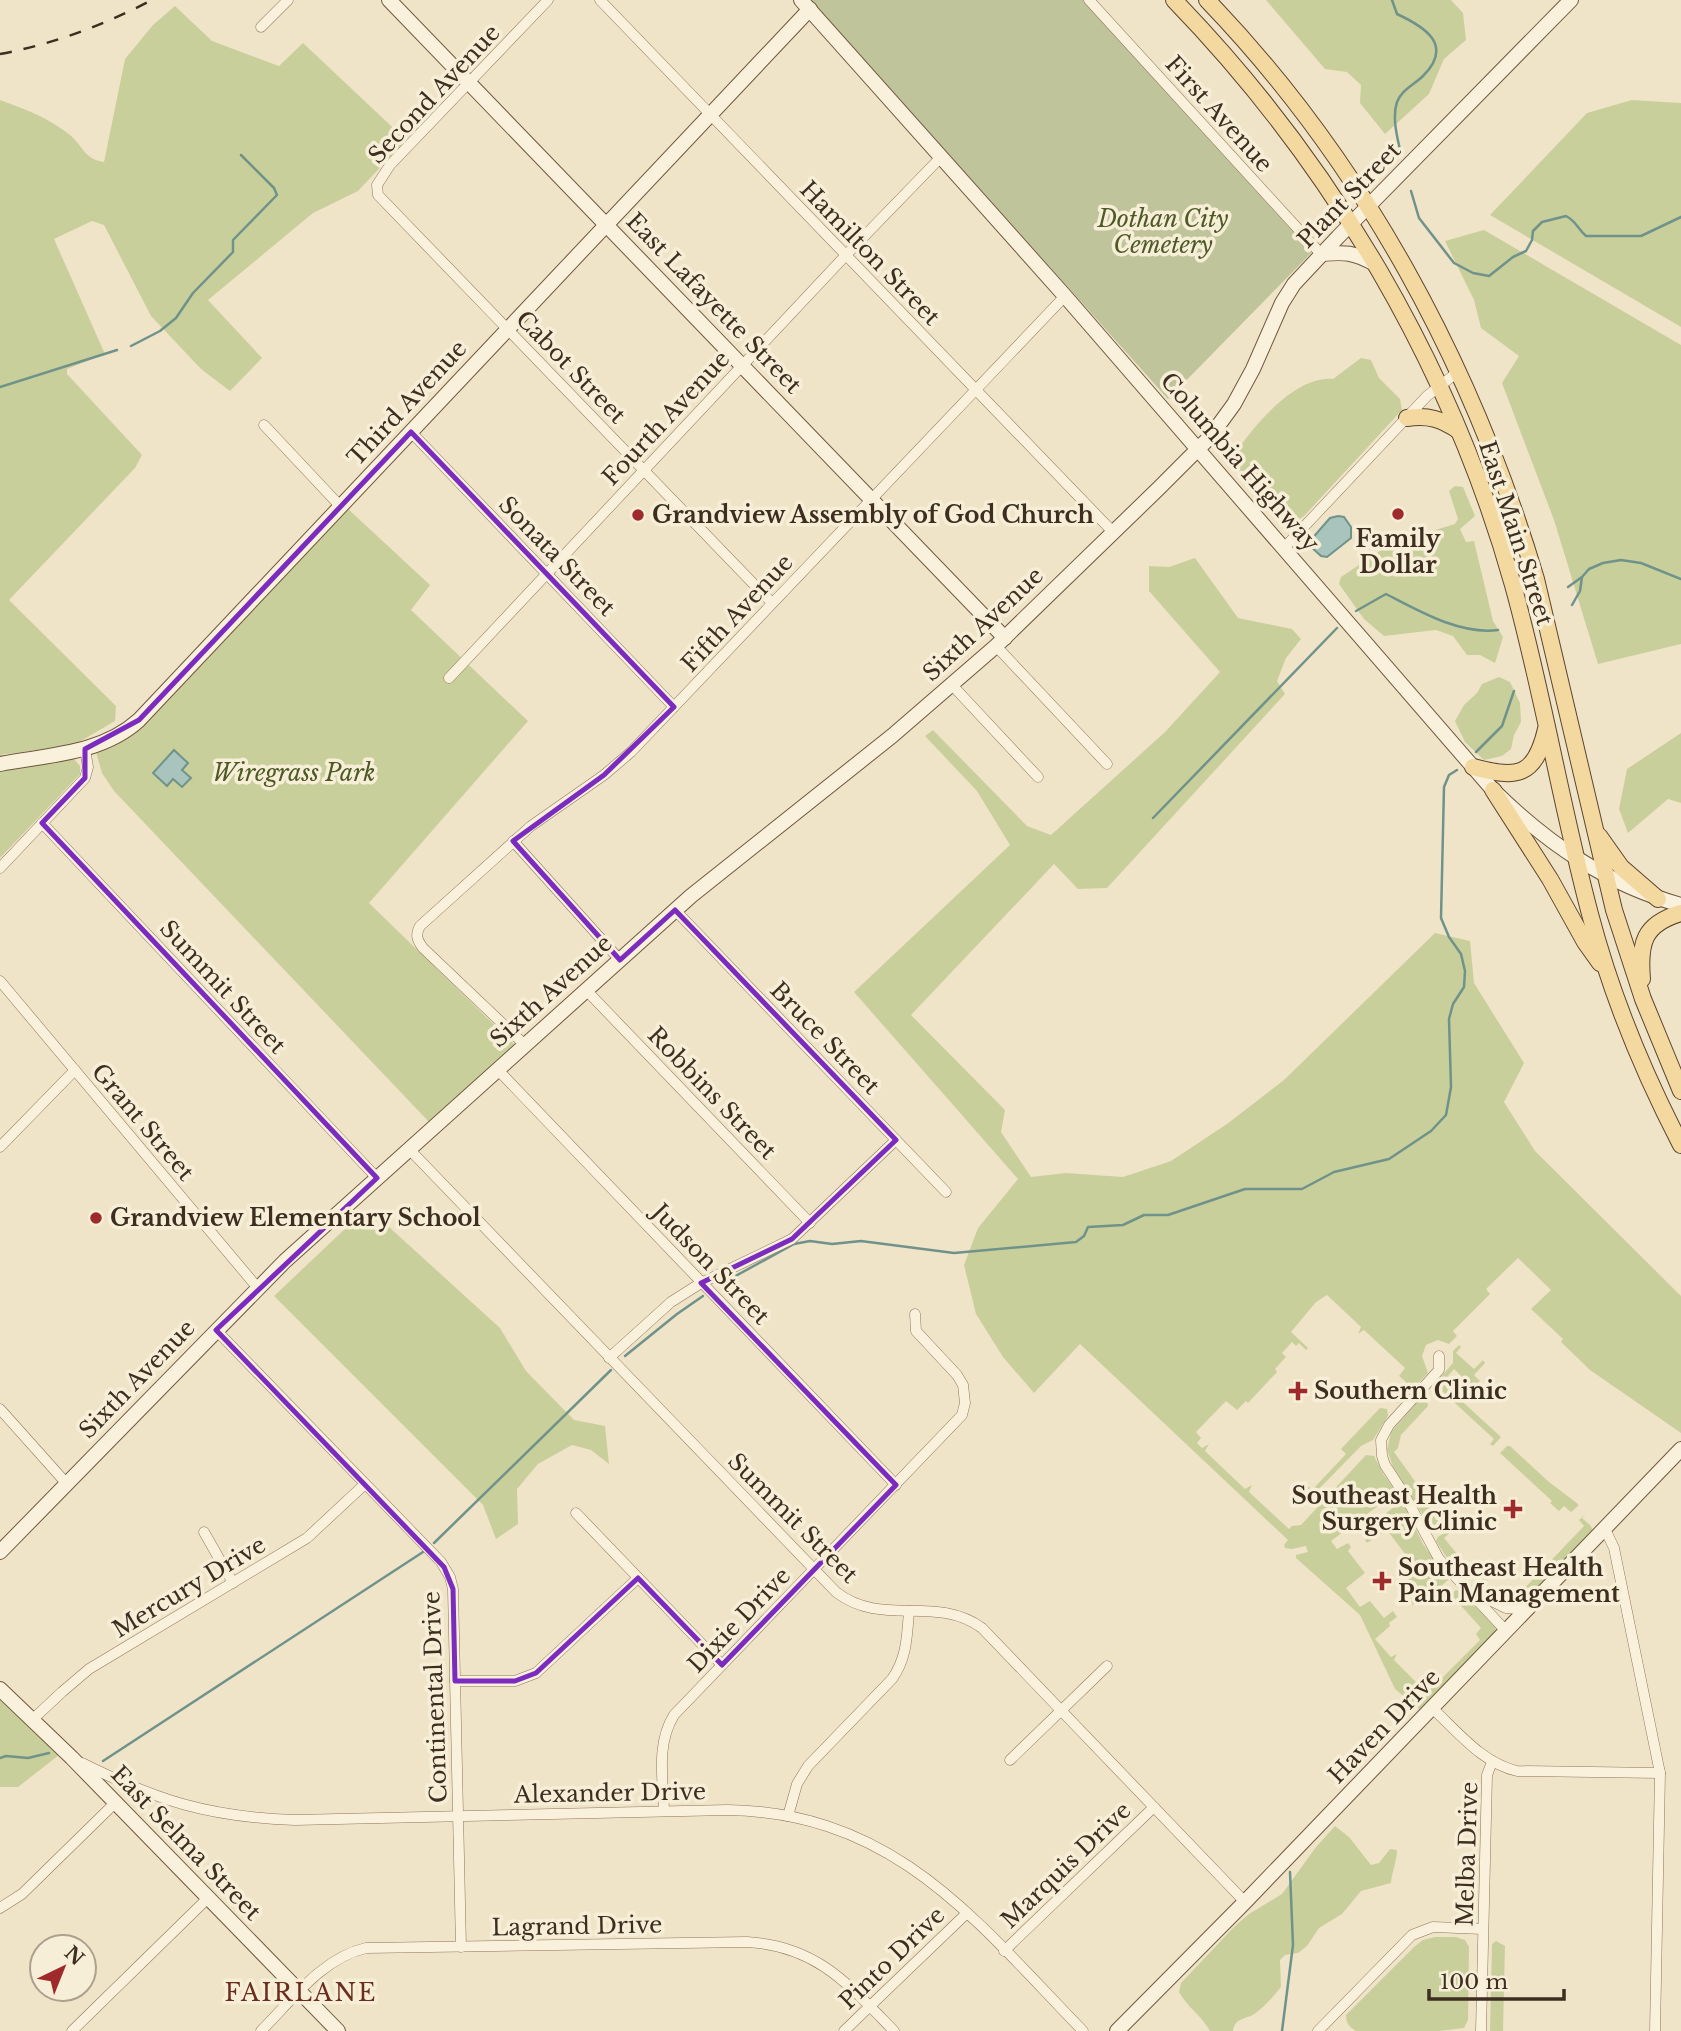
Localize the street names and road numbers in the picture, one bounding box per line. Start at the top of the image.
street label: Second Avenue [362,19,506,169]
street label: First Avenue [1160,50,1278,178]
street label: Plant Street [1292,136,1407,254]
street label: Hamilton Street [794,175,946,331]
street label: East Lafayette Street [621,207,808,399]
street label: Cabot Street [510,305,632,429]
street label: Third Avenue [342,334,472,472]
street label: Fourth Avenue [597,345,735,491]
street label: Columbia Highway [1155,367,1325,557]
street label: East Main Street [1473,437,1559,629]
street label: Sonata Street [493,490,621,622]
street label: Fifth Avenue [675,548,799,678]
street label: Sixth Avenue [917,561,1049,687]
street label: Summit Street [154,915,292,1060]
street label: Sixth Avenue [484,929,618,1053]
street label: Bruce Street [764,976,886,1100]
street label: Robbins Street [642,1021,782,1165]
street label: Grant Street [86,1058,200,1186]
street label: Judson Street [644,1196,776,1330]
street label: Sixth Avenue [73,1314,201,1444]
street label: Summit Street [722,1447,864,1589]
street label: Mercury Drive [107,1530,271,1644]
street label: Dixie Drive [682,1562,796,1678]
street label: Continental Drive [417,1591,453,1803]
street label: Haven Drive [1322,1663,1446,1789]
street label: East Selma Street [105,1760,267,1926]
street label: Alexander Drive [513,1777,706,1809]
street label: Melba Drive [1450,1781,1484,1927]
street label: Marquis Drive [995,1796,1137,1934]
street label: Pinto Drive [834,1901,950,2015]
street label: Lagrand Drive [491,1911,663,1941]

